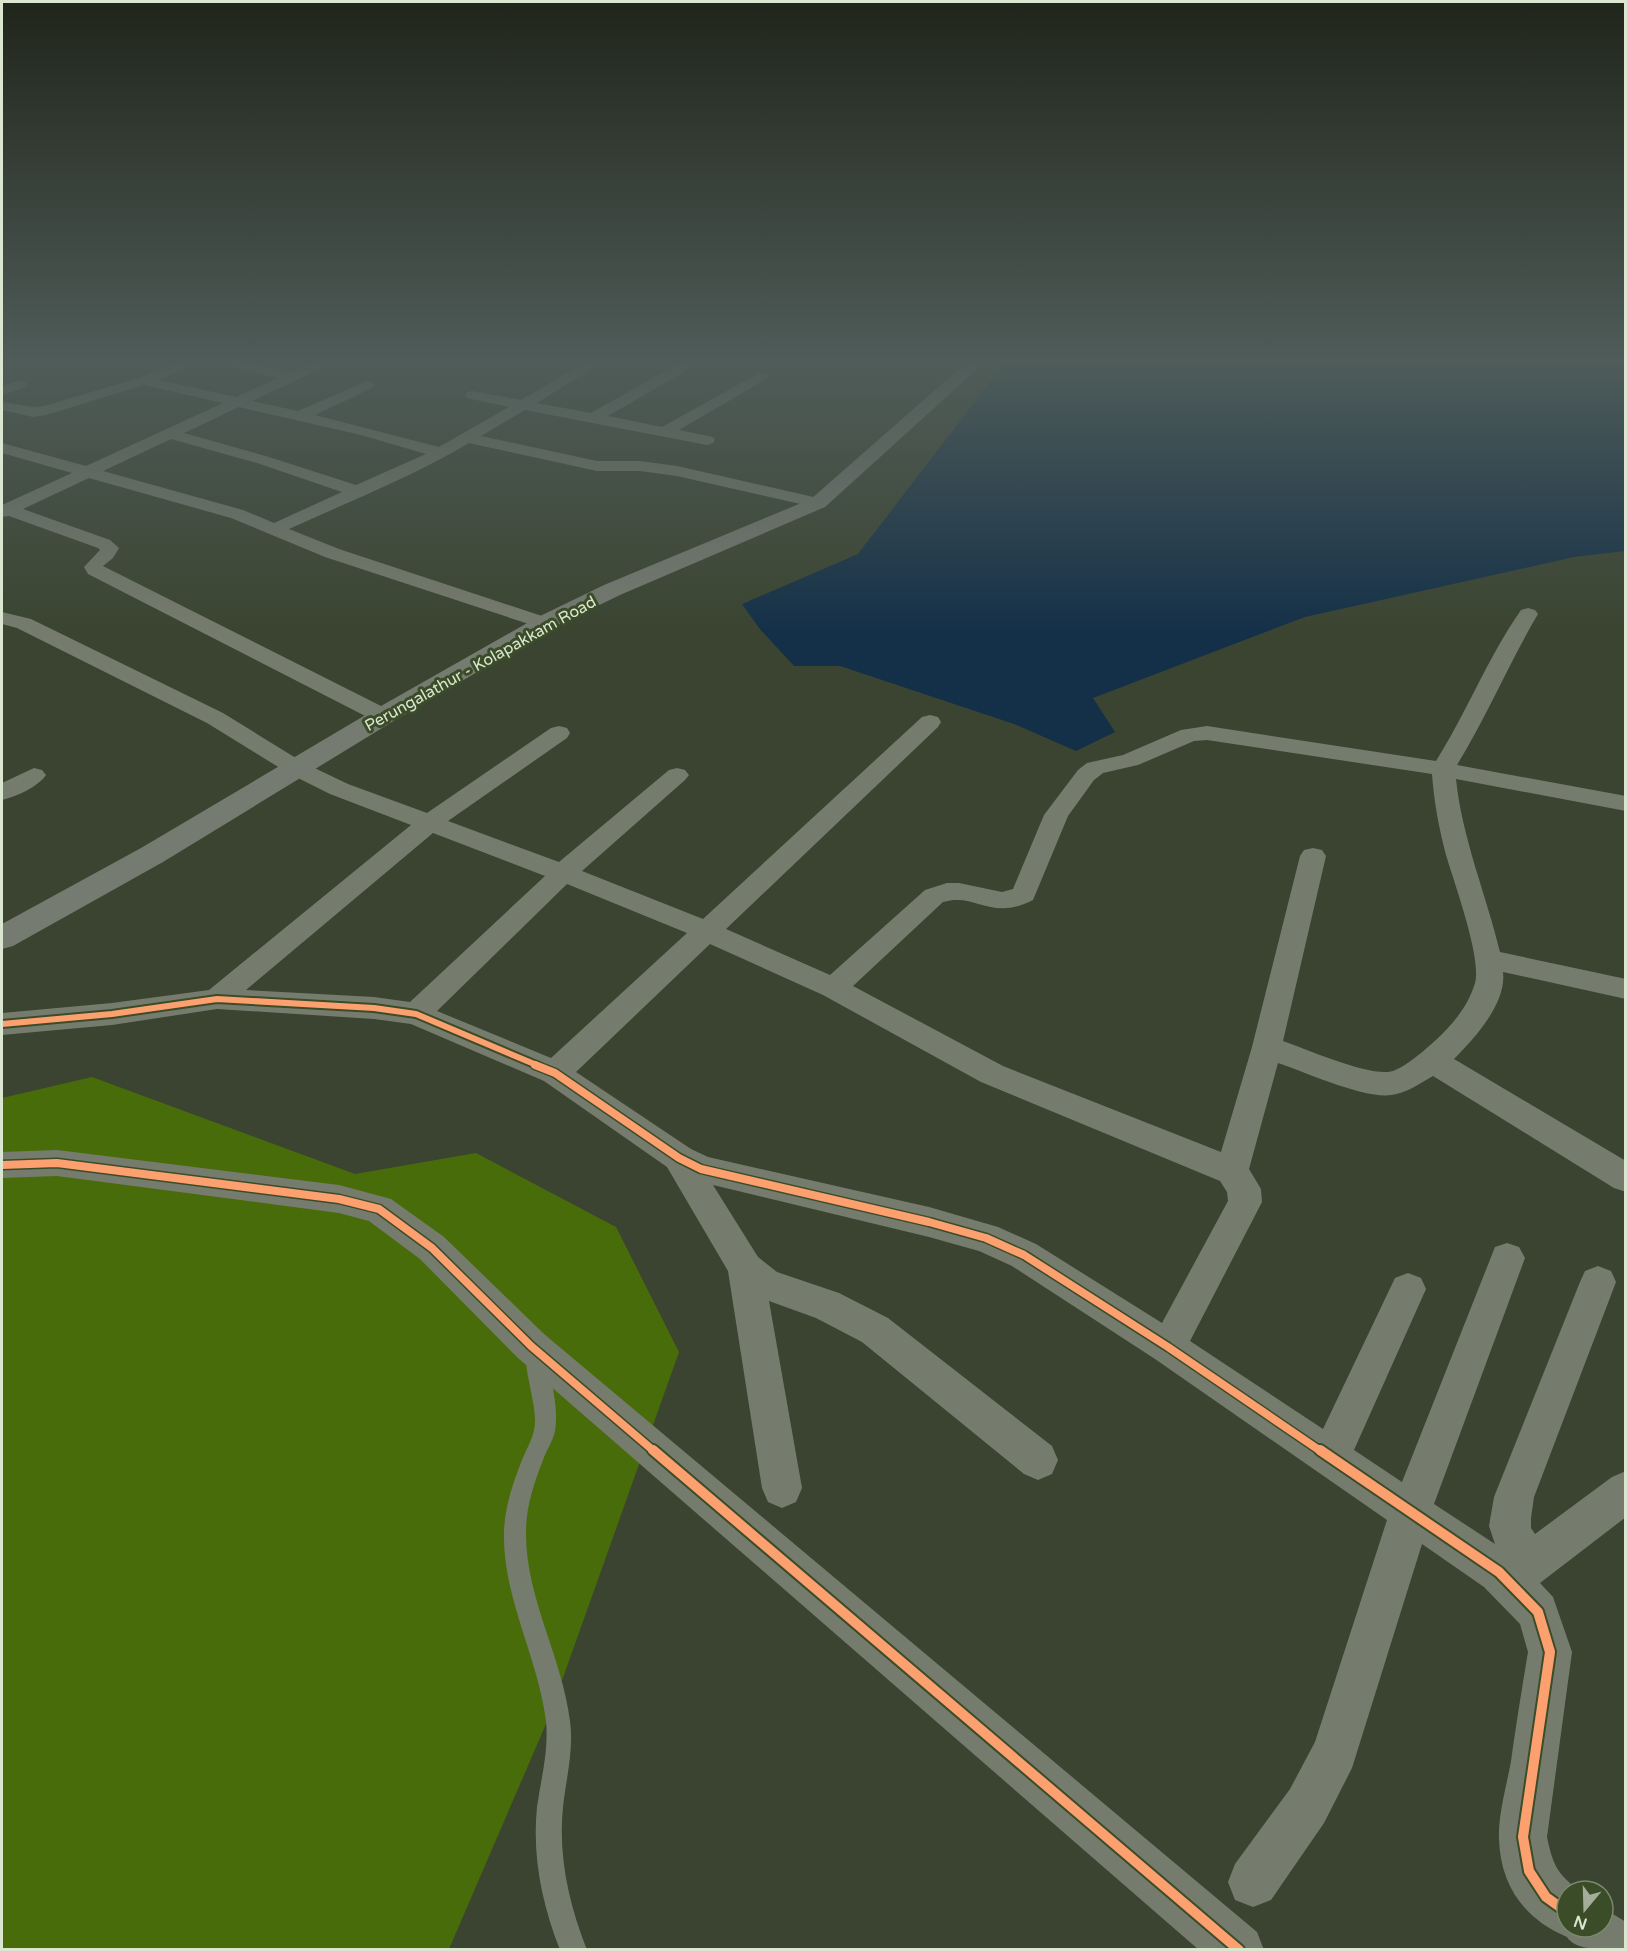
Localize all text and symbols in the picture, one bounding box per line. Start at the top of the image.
street label: Perungalathur - Kolapakkam Road [361,592,600,736]
north arrow [1555,1879,1615,1939]
text: N [1571,1911,1590,1934]

